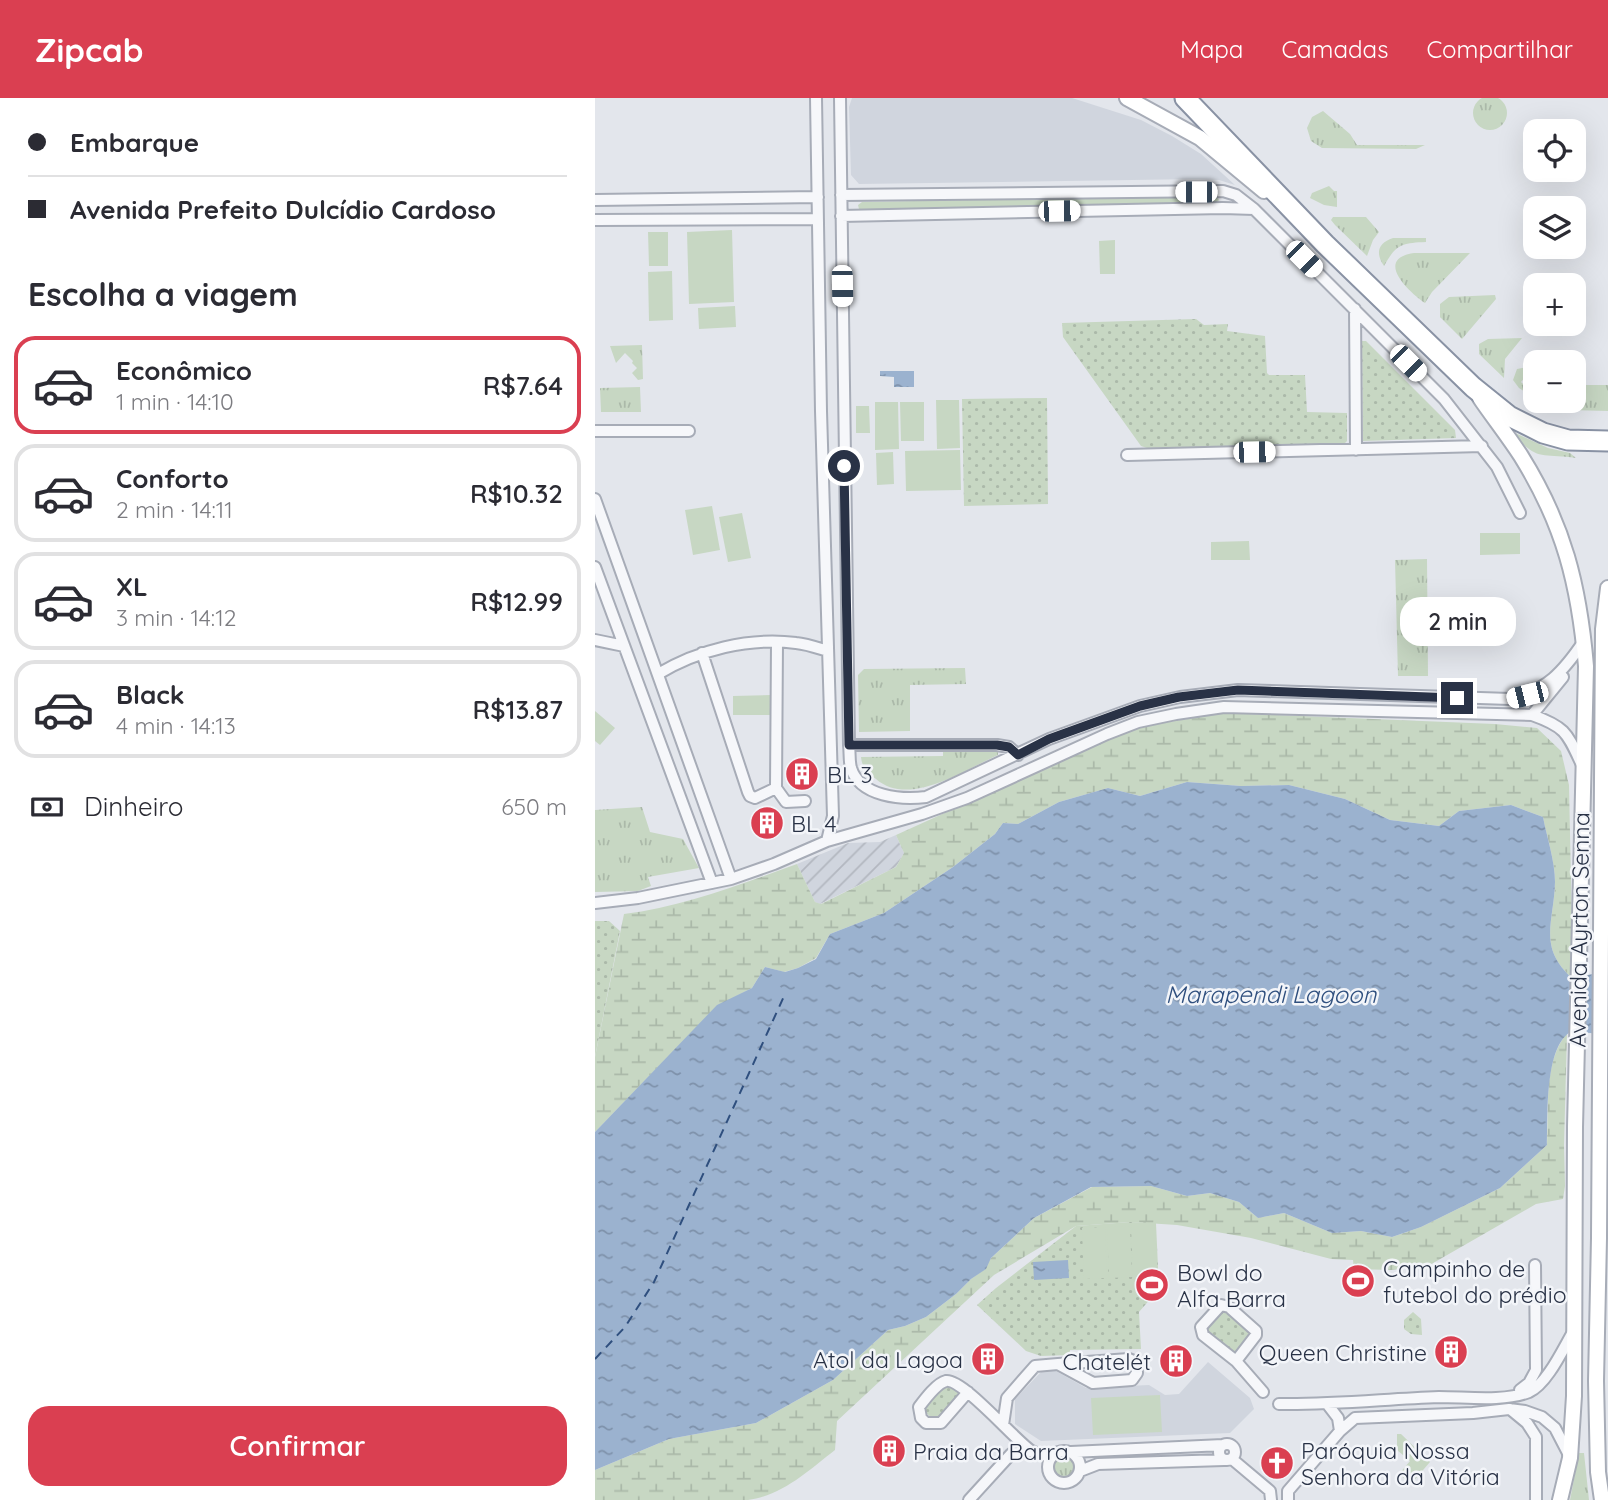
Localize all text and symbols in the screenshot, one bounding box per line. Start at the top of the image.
text: Zipcab [35,29,144,70]
text: Mapa [1180,34,1243,64]
text: Camadas [1281,34,1388,64]
text: Compartilhar [1426,34,1573,64]
map controls [1523,119,1586,413]
button: locate [1523,119,1586,182]
text: Embarque [70,126,199,159]
car [1176,182,1218,203]
text: Avenida Prefeito Dulcídio Cardoso [70,193,496,226]
button: layers [1523,196,1586,259]
car [1038,200,1081,222]
car [1282,237,1327,281]
car [832,265,853,307]
button: + [1523,273,1586,336]
text: Escolha a viagem [28,274,298,314]
car [1386,341,1431,385]
button: − [1523,350,1586,413]
icon: car [32,354,95,417]
text: Econômico [116,354,252,387]
text: R$7.64 [483,369,563,402]
text: 1 min · 14:10 [116,387,234,416]
car [1233,441,1276,463]
route start [828,450,860,482]
icon: car [32,462,95,525]
text: Conforto [116,462,229,495]
text: R$10.32 [470,477,563,510]
text: 2 min · 14:11 [116,495,233,524]
icon: car [32,570,95,633]
text: XL [116,570,148,603]
text: R$12.99 [470,585,563,618]
callout: 2 min [1399,596,1515,646]
text: 3 min · 14:12 [116,603,236,632]
text: 2 min [1428,607,1488,636]
icon: car [32,678,95,741]
text: Black [116,678,185,711]
car [1505,680,1550,710]
route end [1441,682,1473,714]
text: R$13.87 [473,693,563,726]
text: 4 min · 14:13 [116,711,236,740]
building icon: BL 3 [783,755,821,793]
place label: BL 3 [827,760,873,789]
icon: cash [28,788,66,826]
text: Dinheiro [84,790,183,823]
text: 650 m [501,792,567,821]
building icon: BL 4 [748,804,786,842]
place label: BL 4 [791,809,837,838]
street label: Avenida Ayrton Senna [1562,812,1596,1048]
water label: Marapendi Lagoon [1166,979,1378,1009]
place label: Campinho de futebol do prédio [1383,1254,1567,1309]
place label: Bowl do Alfa Barra [1177,1258,1286,1313]
sports icon: Campinho de futebol do prédio [1339,1262,1377,1300]
sports icon: Bowl do Alfa Barra [1133,1266,1171,1304]
building icon: Queen Christine [1432,1333,1470,1371]
place label: Queen Christine [1259,1338,1427,1367]
building icon: Atol da Lagoa [969,1340,1007,1378]
building icon: Chatelét [1157,1342,1195,1380]
place label: Atol da Lagoa [813,1345,963,1374]
place label: Chatelét [1062,1347,1151,1376]
button: Confirmar [28,1406,567,1486]
building icon: Praia da Barra [870,1432,908,1470]
place label: Paróquia Nossa Senhora da Vitória [1301,1436,1500,1491]
place label: Praia da Barra [913,1437,1069,1466]
church icon: Paróquia Nossa Senhora da Vitória [1258,1444,1296,1482]

